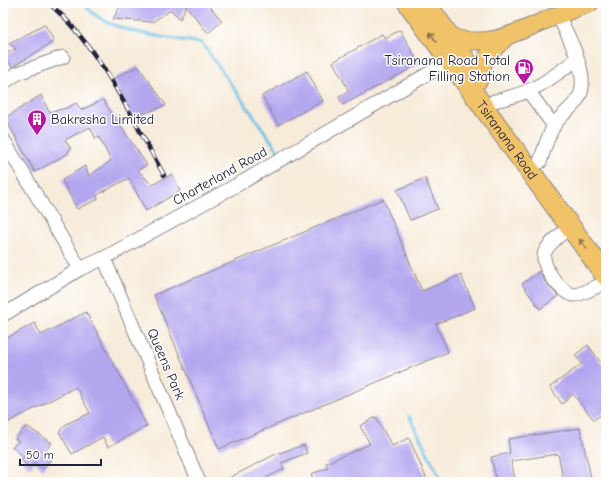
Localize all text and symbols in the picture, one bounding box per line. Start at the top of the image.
one-way arrow [429,32,437,43]
place label: Tsiranana Road Total Filling Station [384,52,510,85]
fuel station icon: Tsiranana Road Total Filling Station [513,57,535,85]
street label: Tsiranana Road [473,97,542,183]
building icon: Bakresha Limited [26,108,48,136]
place label: Bakresha Limited [51,111,154,128]
street label: Charterland Road [170,143,270,209]
one-way arrow [579,239,587,250]
street label: Queens Park [143,326,189,403]
scale bar [20,441,101,467]
text: 50 m [26,448,54,462]

